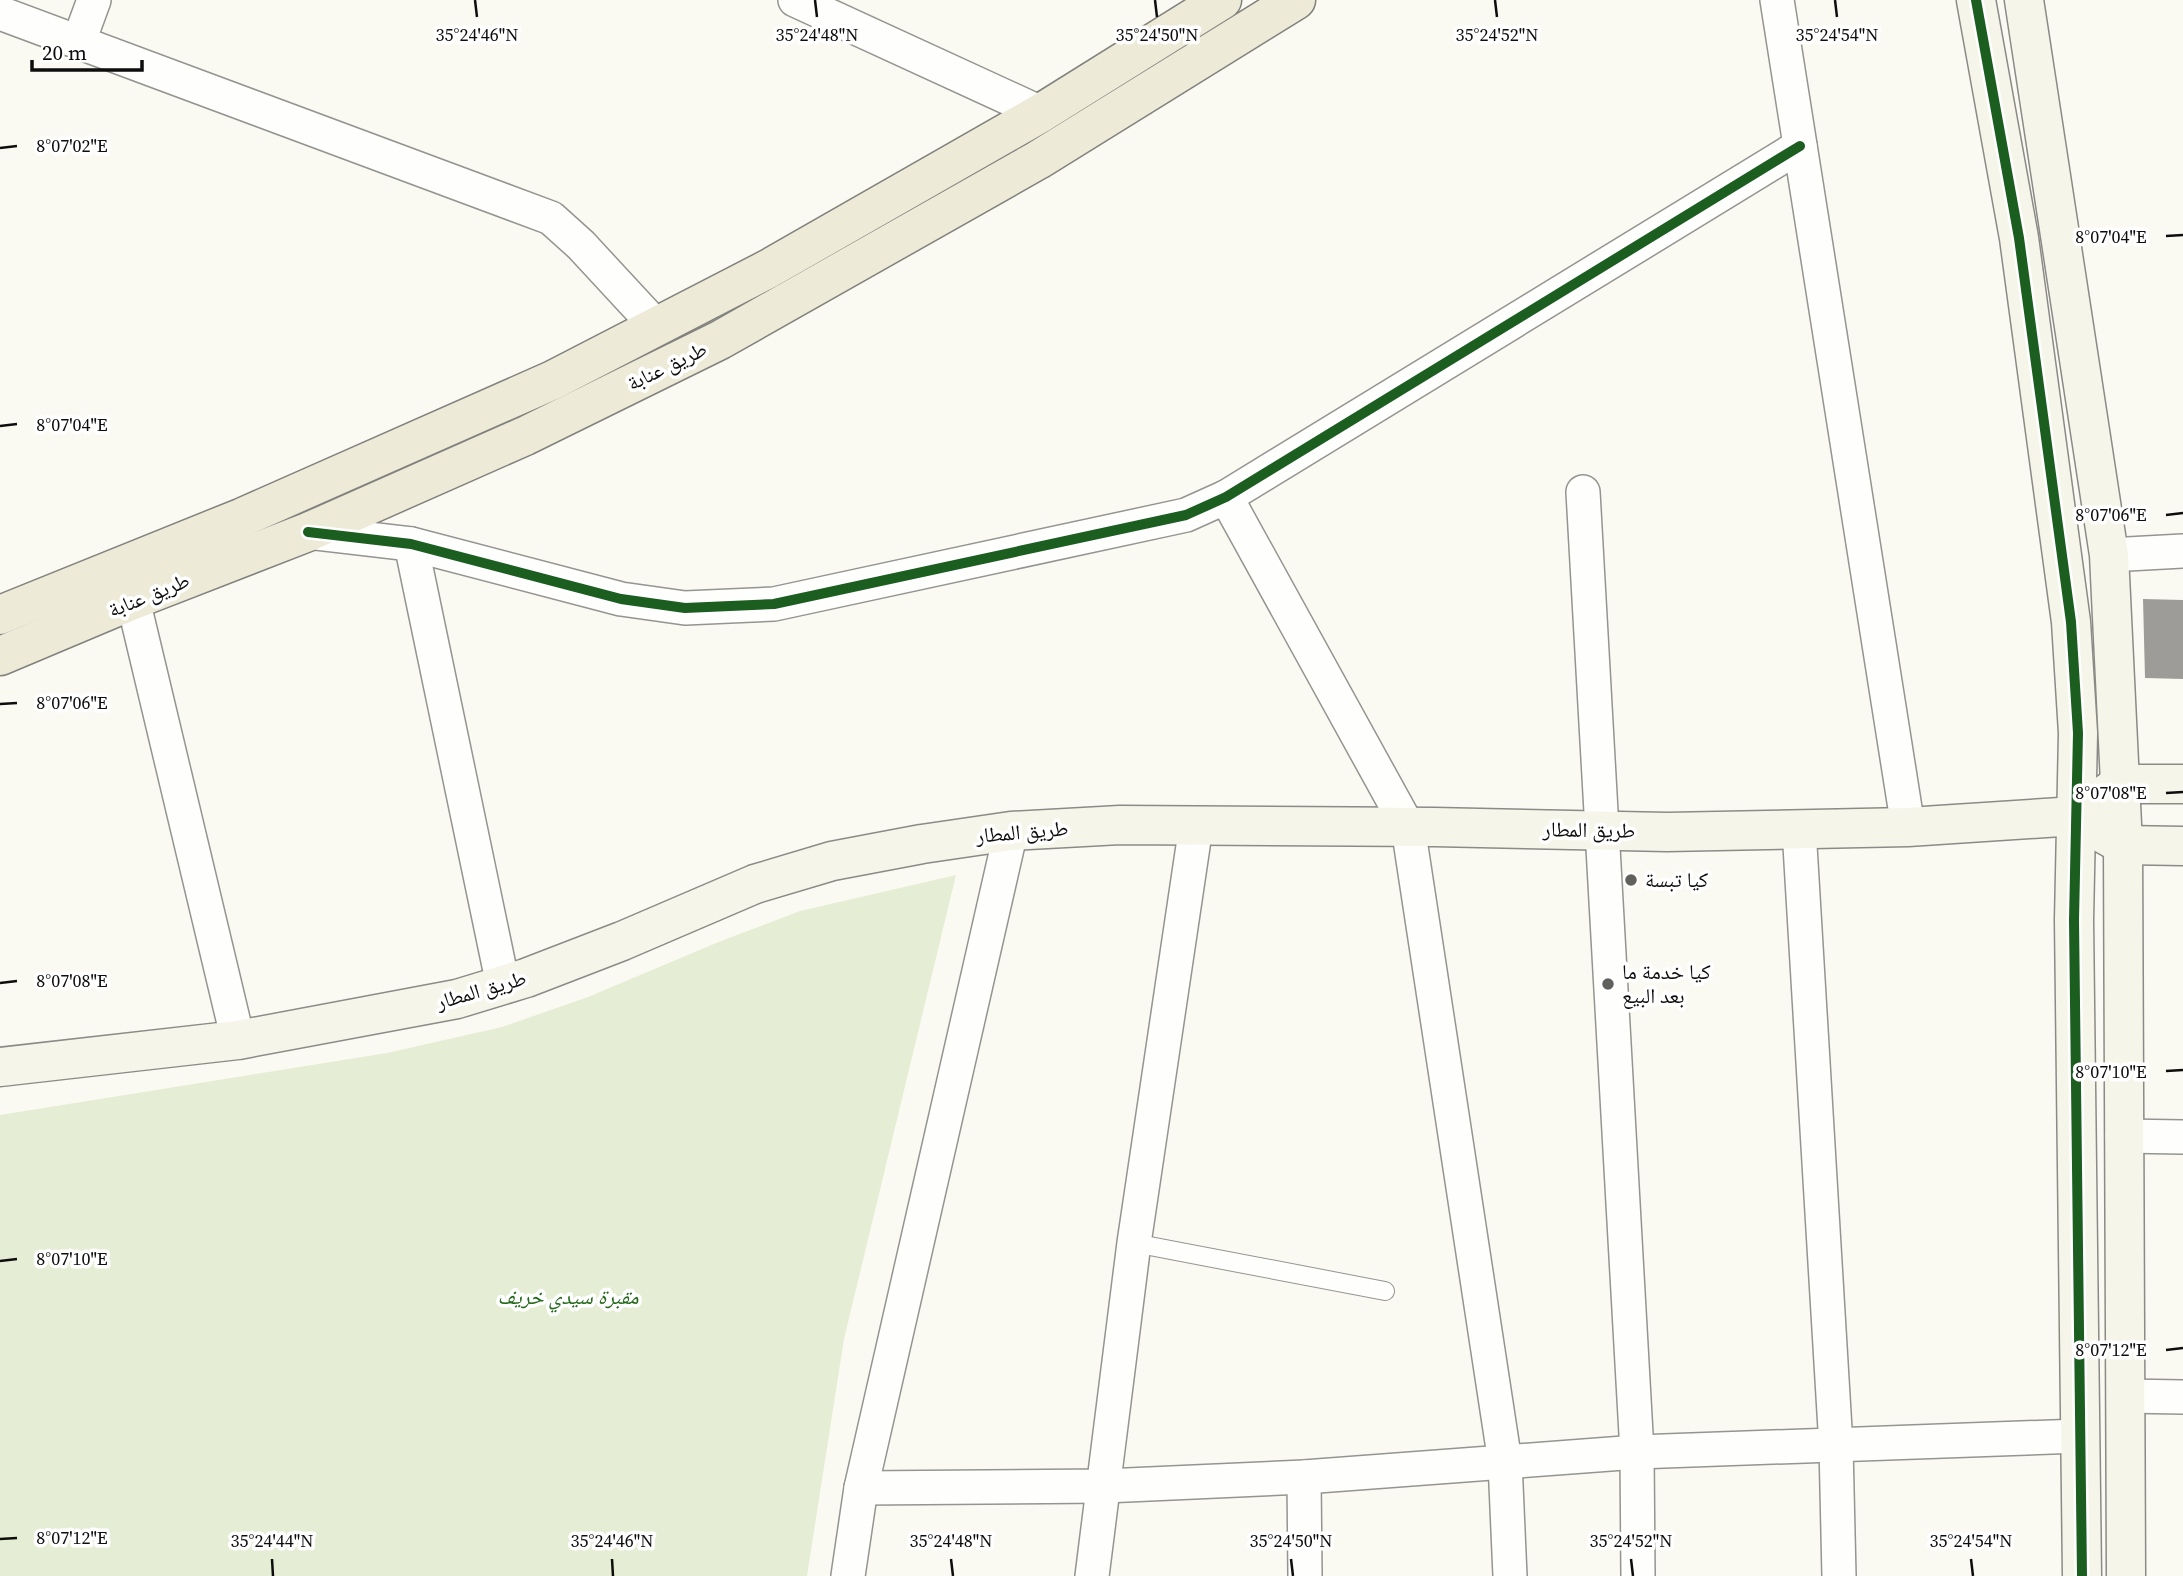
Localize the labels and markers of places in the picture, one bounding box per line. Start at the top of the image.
place label: كيا تبسة [1645,865,1709,894]
marker: كيا تبسة [1623,872,1639,888]
place label: كيا خدمة ما بعد البيع [1622,957,1711,1010]
marker: كيا خدمة ما بعد البيع [1600,976,1616,992]

